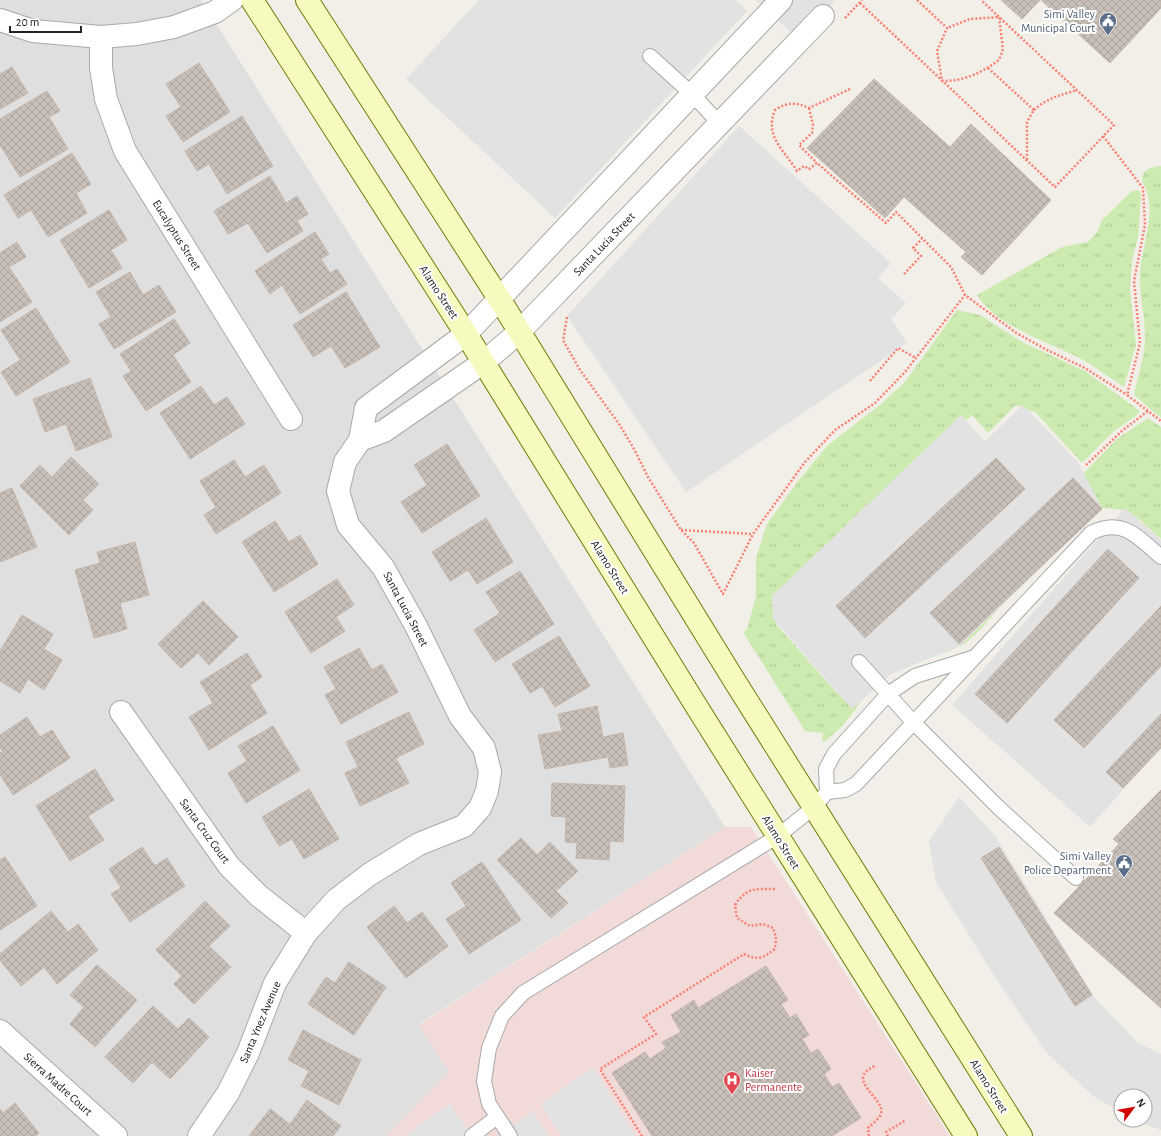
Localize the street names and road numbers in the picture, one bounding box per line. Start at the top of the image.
street label: Eucalyptus Street [150,198,204,273]
street label: Santa Lucia Street [571,210,637,278]
street label: Alamo Street [417,263,461,321]
street label: Alamo Street [589,538,631,596]
street label: Santa Lucia Street [381,570,431,649]
street label: Santa Cruz Court [178,796,233,866]
street label: Alamo Street [760,813,802,871]
street label: Santa Ynez Avenue [237,979,283,1065]
street label: Sierra Madre Court [22,1050,95,1118]
street label: Alamo Street [968,1057,1010,1115]

